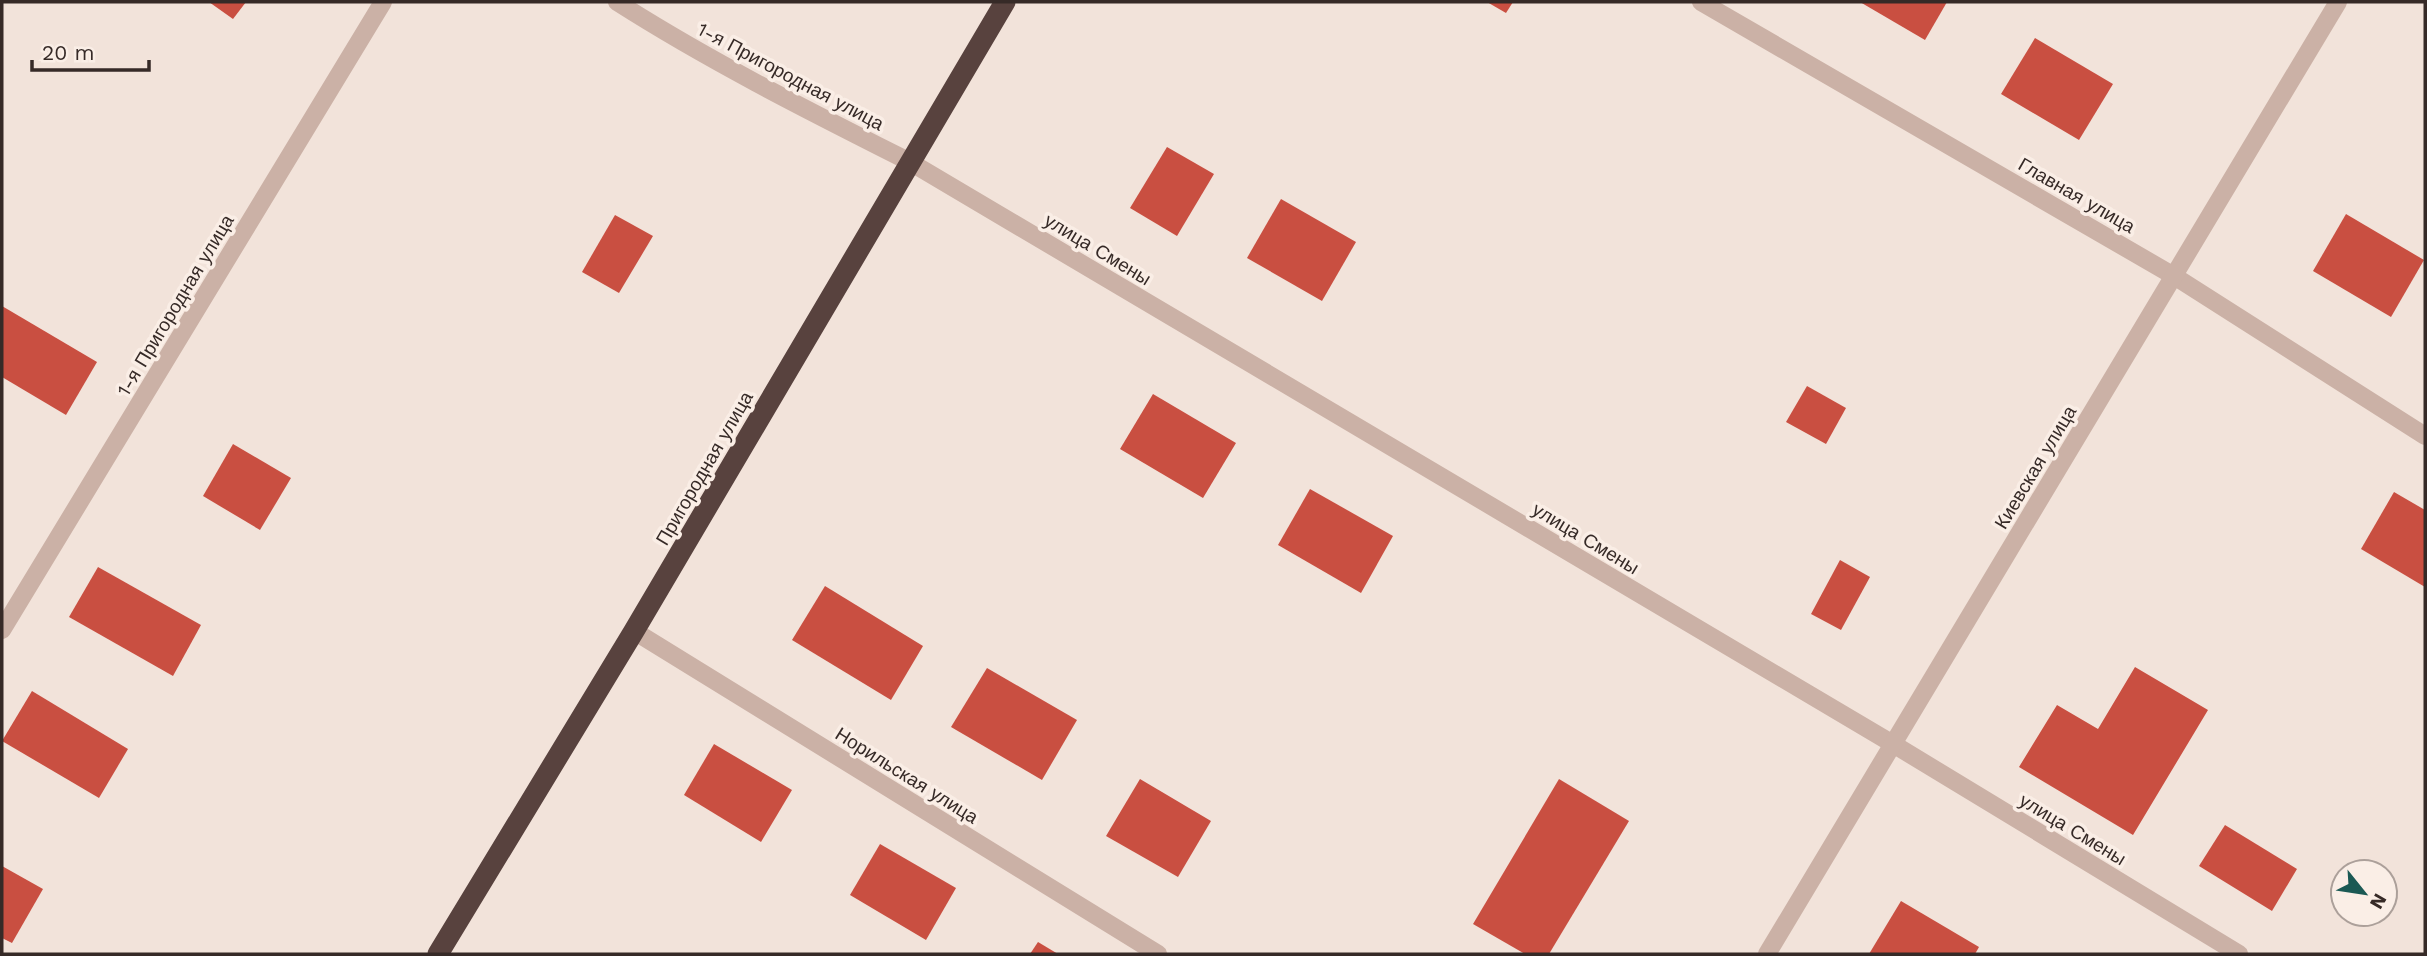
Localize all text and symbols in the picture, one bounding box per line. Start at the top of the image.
street label: 1-я Пригородная улица [694,18,888,136]
scale bar [32,28,149,72]
text: 20 m [42,40,94,65]
street label: Главная улица [2014,153,2140,238]
street label: улица Смены [1040,209,1155,290]
street label: 1-я Пригородная улица [112,210,239,400]
street label: Пригородная улица [651,387,758,549]
street label: Киевская улица [1990,401,2082,533]
street label: улица Смены [1528,498,1643,579]
street label: Норильская улица [831,722,983,829]
street label: улица Смены [2015,789,2130,870]
north arrow [2329,858,2399,928]
text: N [2365,889,2392,913]

